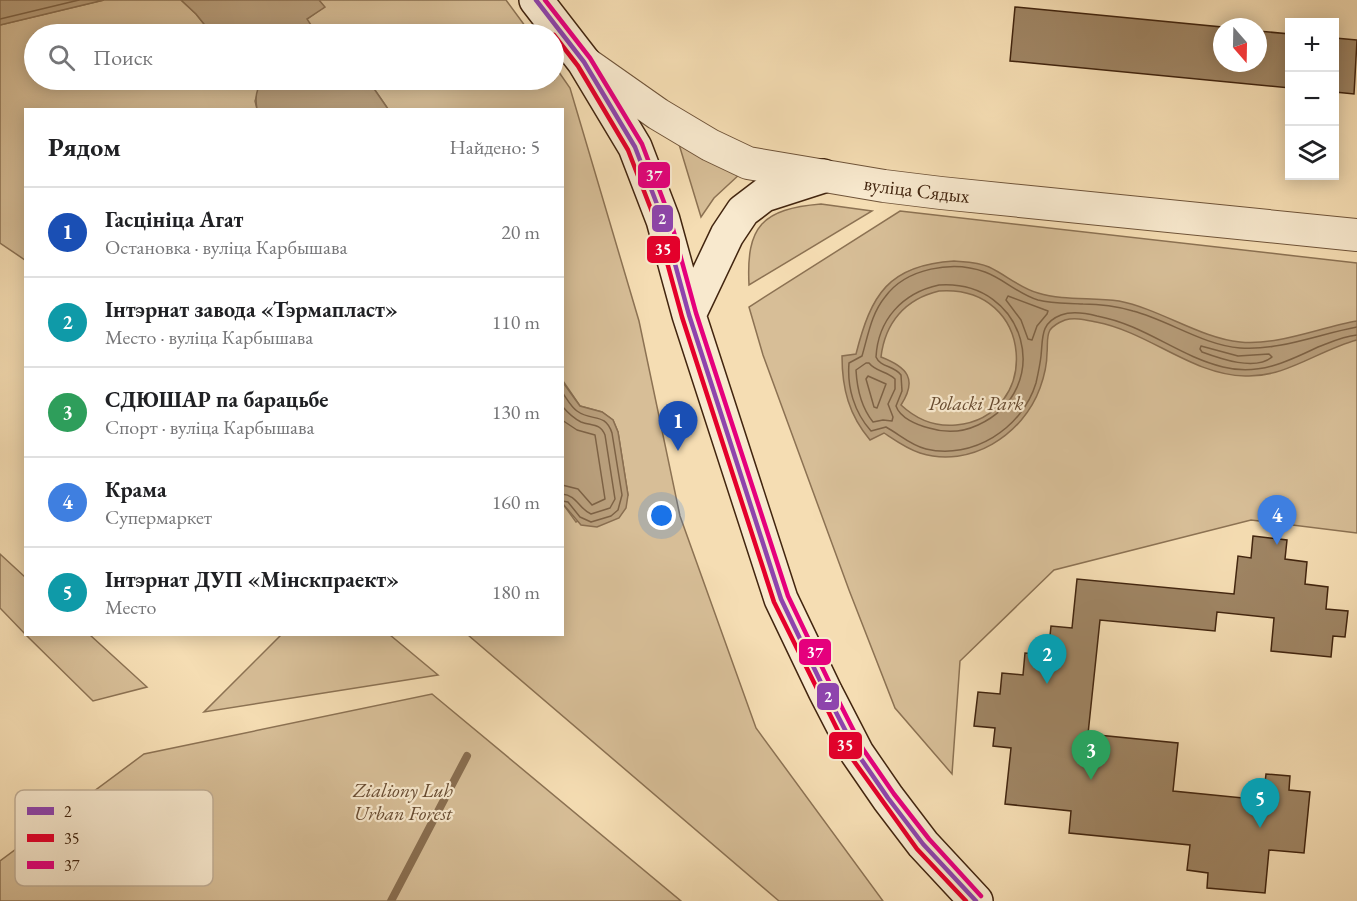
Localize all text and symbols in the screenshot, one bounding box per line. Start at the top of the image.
north arrow [1213,18,1267,72]
map controls [1285,18,1339,180]
button: + [1285,18,1339,72]
search box [24,24,564,90]
icon: search [45,41,78,74]
text: Поиск [93,43,153,72]
button: − [1285,72,1339,126]
button: layers [1285,126,1339,180]
text: Рядом [48,130,121,164]
text: Найдено: 5 [449,134,540,160]
line badge: 37 [637,161,671,189]
text: 37 [646,165,663,186]
street label: вуліца Сядых [862,170,971,209]
line badge: 2 [651,204,674,233]
text: Гасцініца Агат [105,205,243,234]
text: 2 [658,208,667,229]
text: 1 [62,219,73,245]
text: 20 m [501,219,540,245]
text: Остановка · вуліца Карбышава [105,234,347,260]
line badge: 35 [646,235,681,264]
text: 35 [655,239,671,260]
text: Інтэрнат завода «Тэрмапласт» [105,295,398,324]
text: 2 [62,309,73,335]
text: 110 m [492,309,540,335]
text: Место · вуліца Карбышава [105,324,313,350]
text: СДЮШАР па барацьбе [105,385,328,414]
park label: Polacki Park [928,390,1024,416]
text: 3 [62,399,73,425]
text: 130 m [492,399,540,425]
pin: 1 [658,402,698,451]
text: Спорт · вуліца Карбышава [105,414,315,440]
text: Крама [105,475,167,504]
text: 4 [62,489,73,515]
text: 160 m [492,489,540,515]
pin: 4 [1258,496,1296,545]
your location [647,501,676,530]
text: Супермаркет [105,504,212,530]
text: Інтэрнат ДУП «Мінскпраект» [105,565,399,594]
text: 5 [62,579,73,605]
text: 180 m [492,579,540,605]
text: Место [105,594,156,620]
pin: 2 [1028,634,1066,684]
line badge: 37 [798,638,832,666]
text: 37 [807,642,824,663]
line badge: 2 [816,682,840,711]
text: 2 [824,686,833,707]
pin: 3 [1072,730,1110,780]
line badge: 35 [828,731,863,760]
text: 35 [837,735,853,756]
park label: Zialiony Luh Urban Forest [352,777,453,826]
pin: 5 [1240,778,1280,828]
legend [15,790,213,886]
text: 2 [64,801,72,822]
text: 35 [64,828,79,849]
text: 37 [64,855,80,876]

